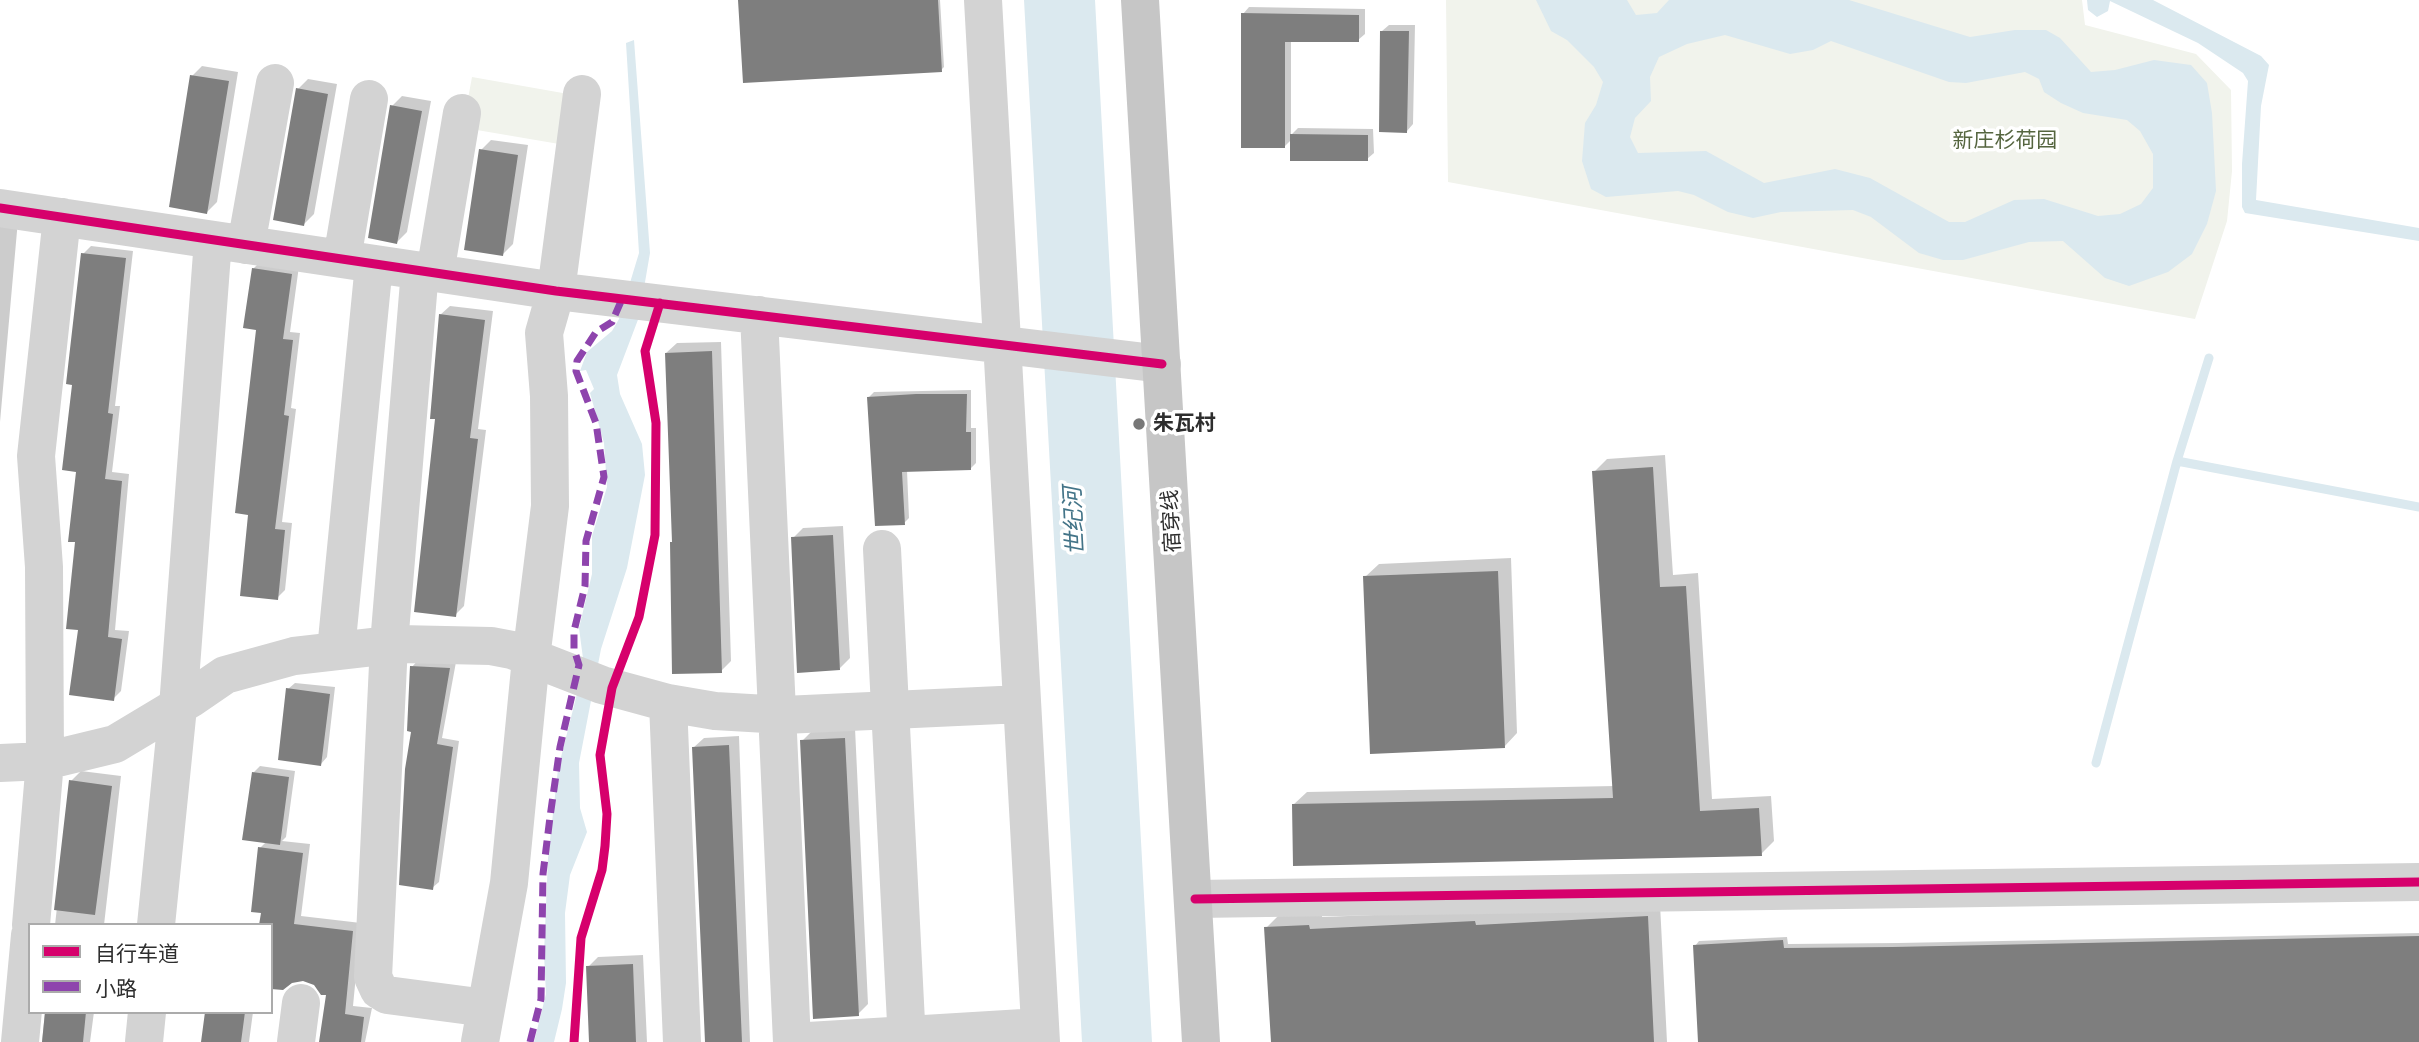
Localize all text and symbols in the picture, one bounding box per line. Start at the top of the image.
park label: 新庄杉荷园 [1953,128,2057,154]
place label: 朱瓦村 [1153,411,1216,437]
marker: 朱瓦村 [1131,416,1147,432]
water label: 世纪河 [1059,486,1091,556]
street label: 宿穿线 [1158,489,1186,553]
legend [28,923,273,1014]
text: 自行车道 [95,940,179,967]
text: 小路 [95,975,137,1002]

